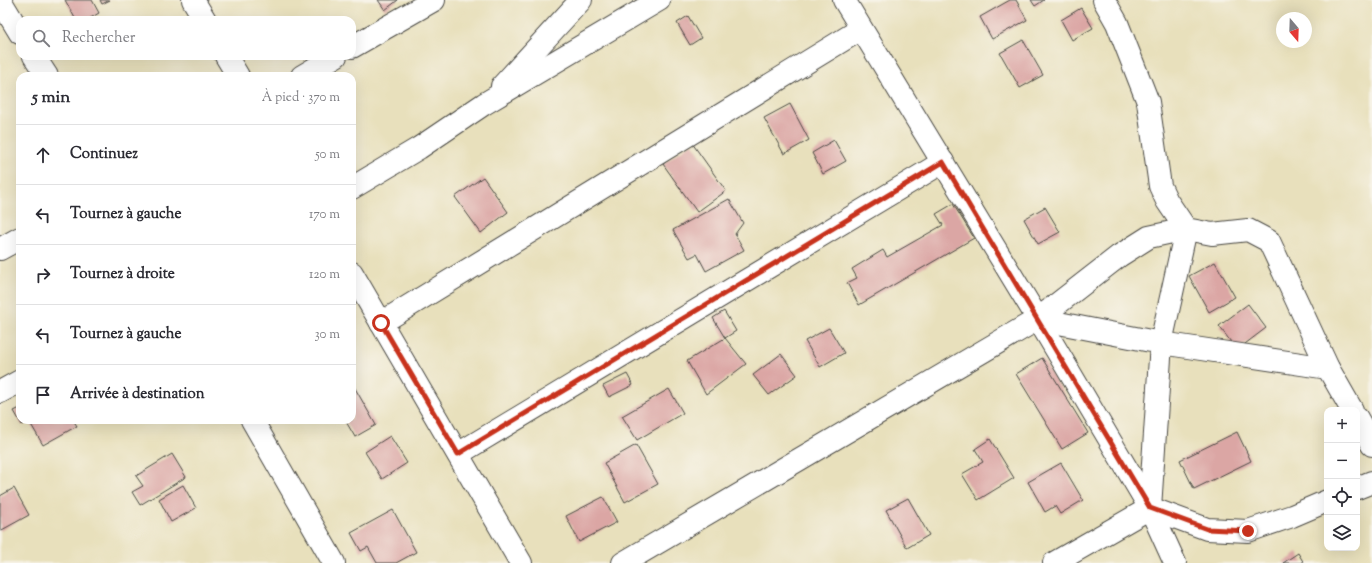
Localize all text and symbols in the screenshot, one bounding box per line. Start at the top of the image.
north arrow [1276,12,1312,48]
search box [16,16,356,60]
icon: search [30,27,52,49]
text: Rechercher [62,28,135,49]
text: 5 min [32,86,70,110]
text: À pied · 370 m [262,89,340,107]
icon: ahead [32,144,54,166]
text: Continuez [70,144,138,165]
text: 50 m [315,146,340,164]
icon: left [32,204,54,226]
text: Tournez à gauche [70,204,181,225]
text: 170 m [309,206,340,224]
icon: right [32,264,54,286]
text: Tournez à droite [70,264,175,285]
text: 120 m [309,266,340,284]
route start [372,314,390,332]
icon: left [32,324,54,346]
text: Tournez à gauche [70,324,181,345]
text: 30 m [314,326,340,344]
icon: arrive [32,384,54,406]
text: Arrivée à destination [70,384,205,405]
map controls [1324,407,1360,551]
button: + [1324,407,1360,443]
button: − [1324,443,1360,479]
button: locate [1324,479,1360,515]
button: layers [1324,515,1360,551]
route end [1239,522,1257,540]

